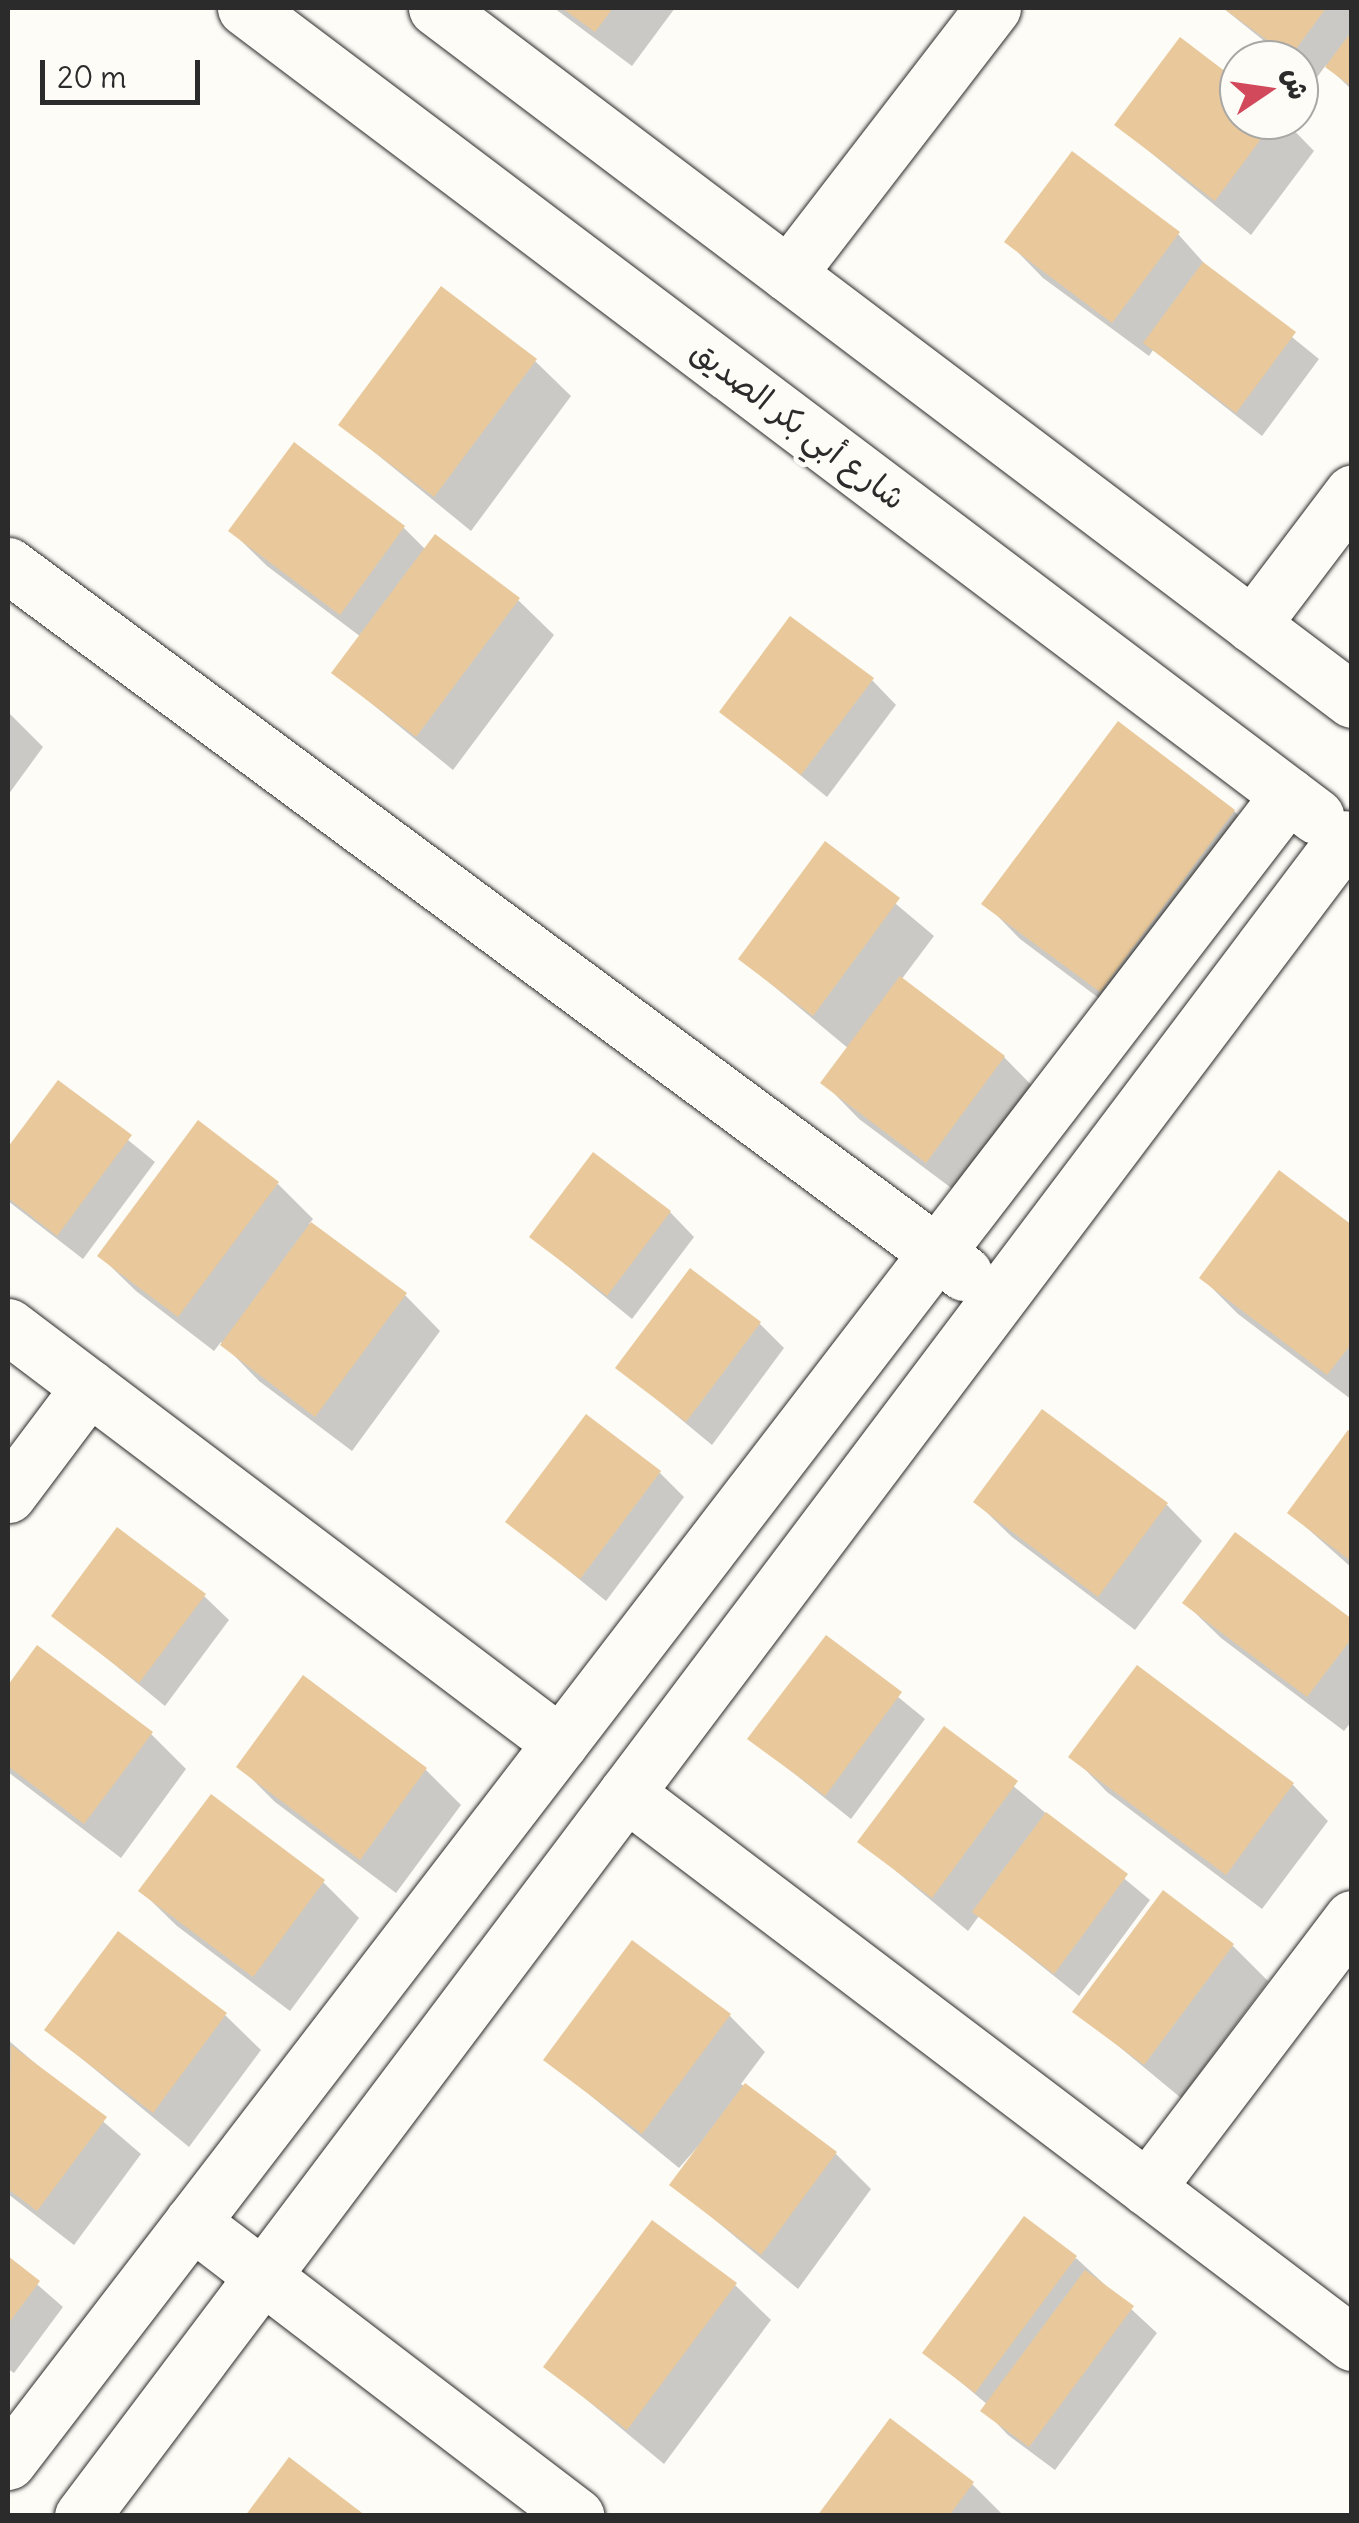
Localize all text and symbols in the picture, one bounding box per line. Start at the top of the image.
scale bar [45,40,205,102]
north arrow [1219,40,1319,140]
text: 20 m [57,58,127,96]
text: ش [1275,65,1317,103]
street label: شارع أبي بكر الصديق [683,332,913,518]

